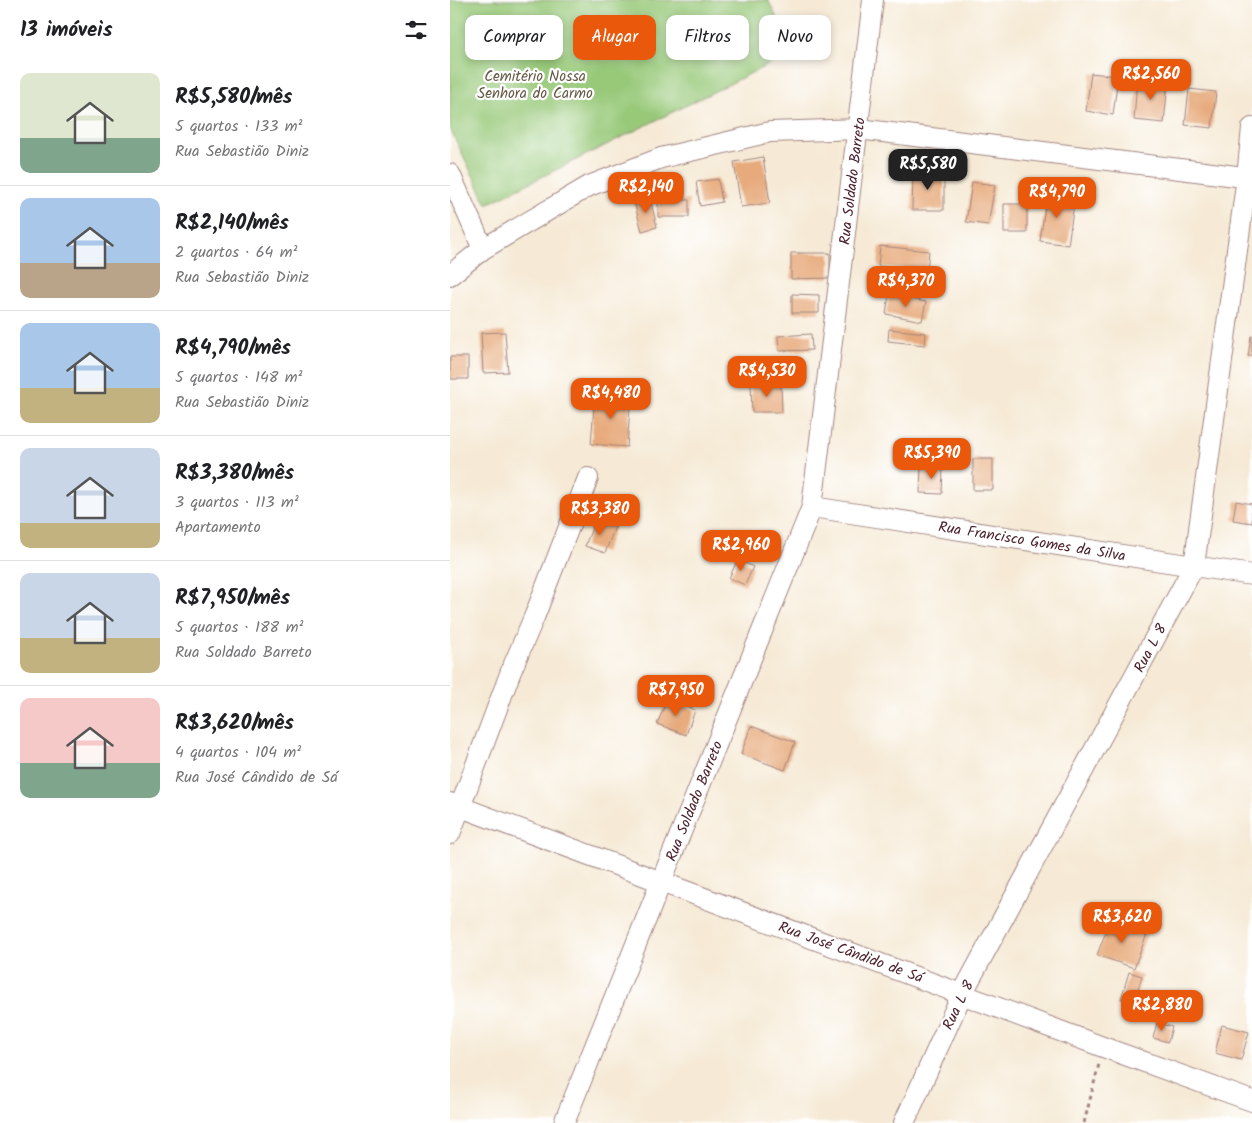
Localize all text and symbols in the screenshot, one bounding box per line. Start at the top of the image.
text: 13 imóveis [20,14,112,47]
chip: Comprar [465,15,563,60]
chip: Alugar [573,15,656,60]
chip: Filtros [666,15,749,60]
chip: Novo [759,15,831,60]
icon: filters [402,16,430,44]
pin: R$2,560 [1105,58,1197,101]
text: R$2,560 [1122,62,1180,87]
park label: Cemitério Nossa Senhora do Carmo [477,65,593,106]
text: R$5,580/mês [175,81,292,114]
icon: home [60,93,120,153]
text: 5 quartos · 133 m² [175,114,302,139]
street label: Rua Soldado Barreto [833,116,873,246]
text: Rua Sebastião Diniz [175,139,309,164]
pin: R$5,580 [882,148,974,191]
text: R$5,580 [899,152,957,177]
pin: R$2,140 [600,172,692,214]
text: R$2,140 [619,175,673,200]
pin: R$4,790 [1011,176,1103,219]
text: R$4,790 [1029,180,1085,205]
text: R$2,140/mês [175,207,289,240]
icon: home [60,218,120,278]
text: 2 quartos · 64 m² [175,240,297,265]
text: Rua Sebastião Diniz [175,265,309,290]
pin: R$4,370 [860,266,952,308]
text: R$4,370 [878,269,934,294]
text: R$4,790/mês [175,332,291,365]
icon: home [60,343,120,403]
pin: R$4,530 [721,356,813,398]
text: R$4,530 [738,359,796,384]
text: 5 quartos · 148 m² [175,365,303,390]
pin: R$4,480 [565,378,657,420]
text: R$4,480 [582,381,640,406]
text: Rua Sebastião Diniz [175,390,309,415]
pin: R$5,390 [886,438,978,480]
text: R$5,390 [904,441,960,466]
text: R$3,380/mês [175,457,294,490]
icon: home [60,468,120,528]
text: 3 quartos · 113 m² [175,490,299,515]
pin: R$3,380 [554,494,646,536]
text: R$3,380 [571,497,629,522]
text: Apartamento [175,515,261,540]
street label: Rua Francisco Gomes da Silva [937,515,1127,569]
pin: R$2,960 [695,530,787,572]
text: R$2,960 [712,533,770,558]
text: R$7,950/mês [175,582,290,615]
icon: home [60,593,120,653]
text: 5 quartos · 188 m² [175,615,303,640]
street label: Rua L 8 [1128,619,1174,677]
text: Rua Soldado Barreto [175,640,312,665]
pin: R$7,950 [630,674,722,717]
text: R$7,950 [648,678,704,703]
text: R$3,620/mês [175,707,294,740]
icon: home [60,718,120,778]
street label: Rua Soldado Barreto [660,737,730,865]
text: 4 quartos · 104 m² [175,740,301,765]
text: Rua José Cândido de Sá [175,765,338,790]
pin: R$3,620 [1076,902,1168,944]
text: R$3,620 [1093,905,1151,930]
street label: Rua José Cândido de Sá [775,916,928,991]
street label: Rua L 8 [937,976,982,1034]
pin: R$2,880 [1116,990,1208,1032]
text: R$2,880 [1132,993,1192,1018]

